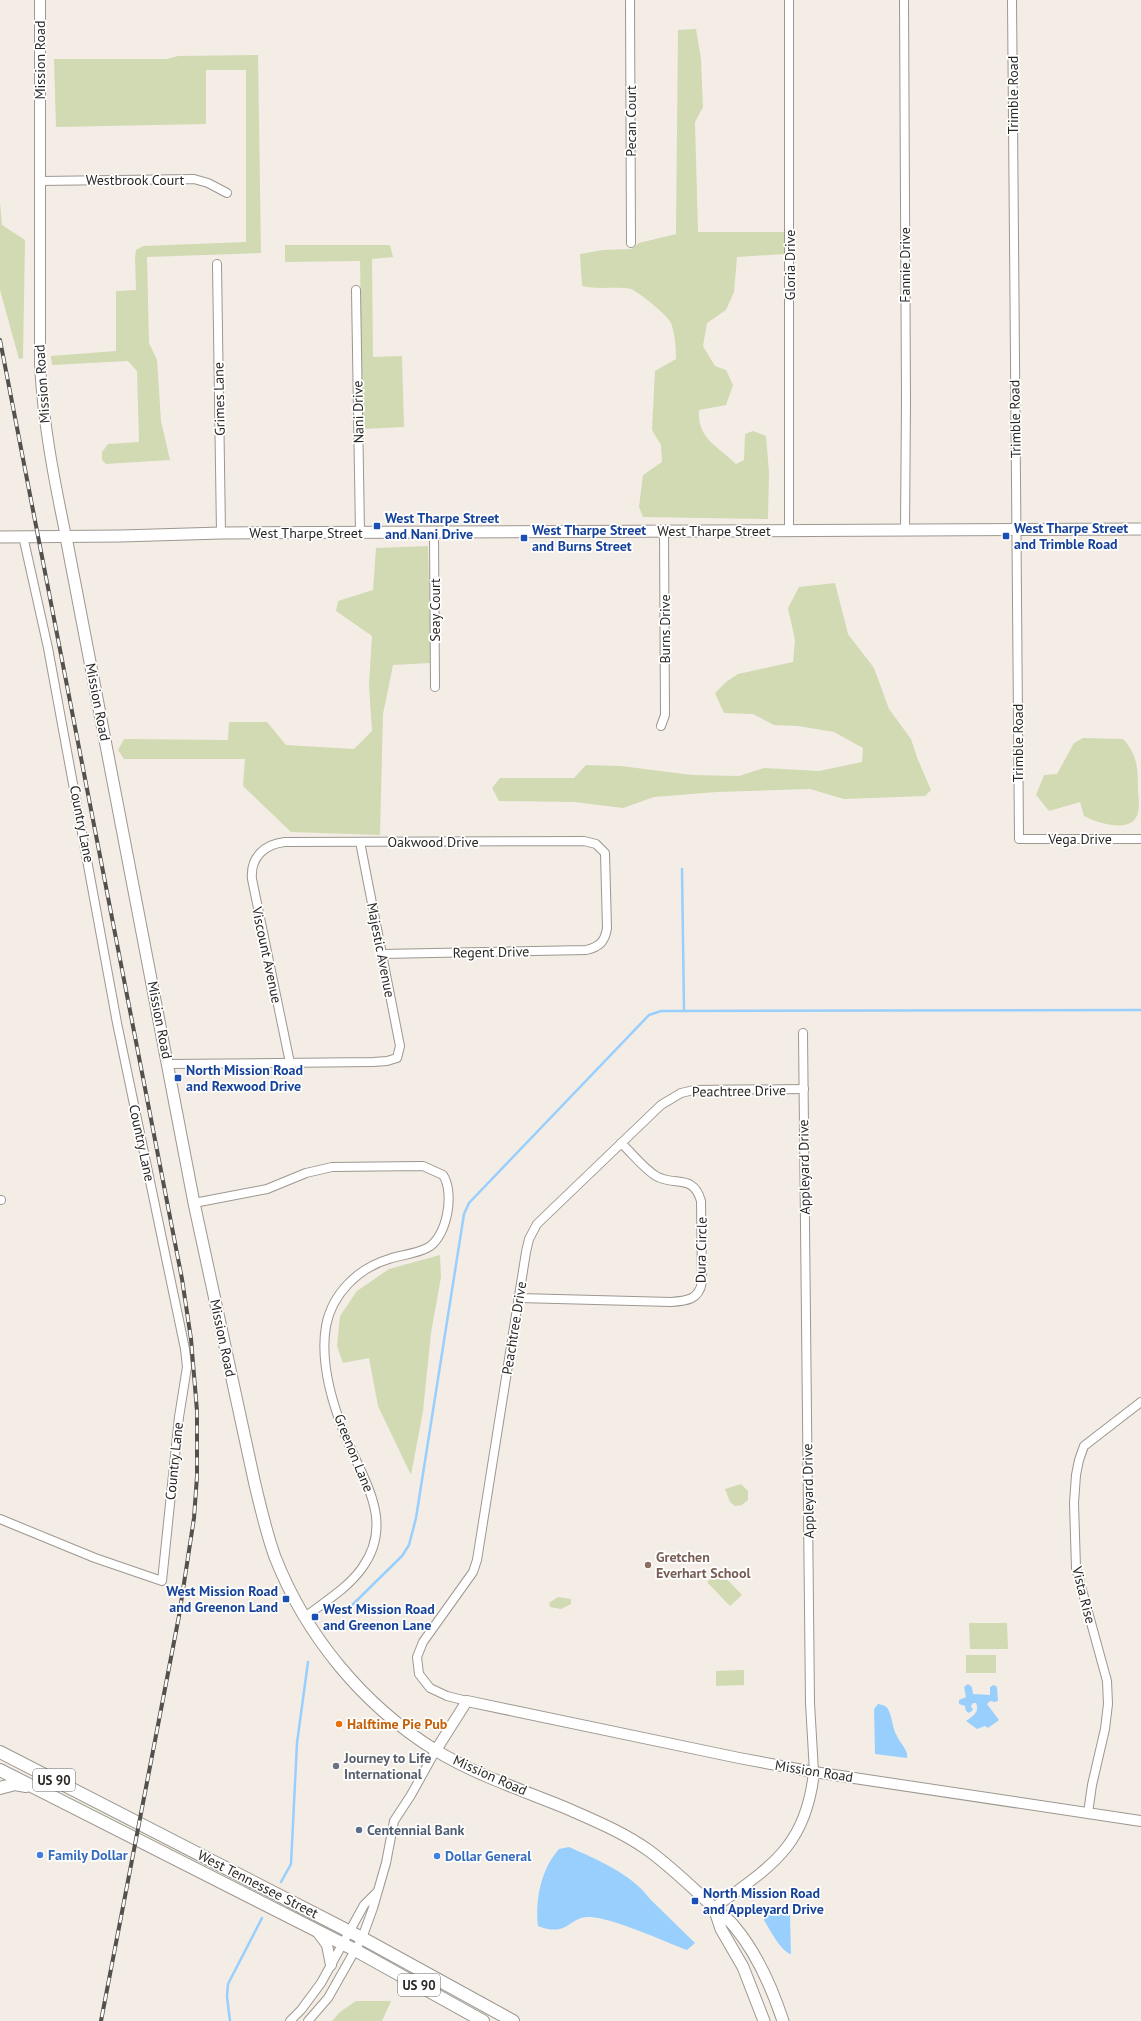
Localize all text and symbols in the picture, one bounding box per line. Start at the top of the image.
street label: Mission Road [31,21,49,99]
street label: Trimble Road [1004,56,1022,134]
street label: Pecan Court [622,85,640,157]
street label: Westbrook Court [86,171,185,189]
street label: Fannie Drive [896,227,914,303]
street label: Gloria Drive [781,230,799,300]
street label: Mission Road [30,344,54,424]
street label: Grimes Lane [209,362,229,436]
street label: Nani Drive [348,380,368,444]
street label: Trimble Road [1005,380,1025,458]
place label: West Tharpe Street and Nani Drive [385,509,499,543]
place label: West Tharpe Street and Trimble Road [1014,519,1128,553]
marker: West Tharpe Street and Nani Drive [372,521,382,531]
place label: West Tharpe Street and Burns Street [532,521,646,555]
street label: West Tharpe Street [657,522,771,540]
street label: West Tharpe Street [249,524,363,542]
marker: West Tharpe Street and Trimble Road [1001,531,1011,541]
marker: West Tharpe Street and Burns Street [519,533,529,543]
street label: Seay Court [426,578,444,642]
street label: Burns Drive [656,594,674,664]
street label: Mission Road [82,662,114,742]
street label: Trimble Road [1009,704,1027,782]
street label: Country Lane [66,784,98,864]
street label: Vega Drive [1047,830,1112,848]
street label: Oakwood Drive [387,833,479,851]
street label: Majestic Avenue [363,901,399,999]
street label: Viscount Avenue [248,904,286,1005]
street label: Regent Drive [452,942,530,962]
street label: Mission Road [144,980,176,1060]
place label: North Mission Road and Rexwood Drive [186,1061,303,1095]
marker: North Mission Road and Rexwood Drive [173,1073,183,1083]
street label: Peachtree Drive [692,1081,786,1101]
street label: Country Lane [125,1103,159,1183]
street label: Appleyard Drive [794,1119,814,1215]
street label: Dura Circle [691,1217,711,1283]
street label: Peachtree Drive [498,1280,530,1376]
street label: Mission Road [206,1298,240,1378]
street label: Greenon Lane [330,1411,378,1495]
street label: Country Lane [161,1421,187,1501]
street label: Appleyard Drive [798,1443,818,1539]
place label: Gretchen Everhart School [656,1548,751,1582]
marker: Gretchen Everhart School [643,1560,653,1570]
street label: Vista Rise [1068,1564,1100,1625]
place label: West Mission Road and Greenon Land [166,1582,278,1616]
marker: West Mission Road and Greenon Land [281,1594,291,1604]
place label: West Mission Road and Greenon Lane [323,1600,435,1634]
marker: West Mission Road and Greenon Lane [310,1612,320,1622]
place label: Halftime Pie Pub [347,1715,448,1733]
marker: Halftime Pie Pub [334,1719,344,1729]
place label: Journey to Life International [343,1749,431,1783]
street label: Mission Road [450,1751,530,1799]
street label: Mission Road [774,1756,854,1786]
marker: Journey to Life International [331,1761,341,1771]
road number: US 90 [33,1769,75,1791]
place label: Centennial Bank [367,1821,464,1839]
marker: Centennial Bank [354,1825,364,1835]
place label: Family Dollar [48,1846,128,1864]
street label: West Tennessee Street [195,1846,322,1922]
place label: Dollar General [445,1847,532,1865]
marker: Family Dollar [35,1850,45,1860]
marker: Dollar General [432,1851,442,1861]
place label: North Mission Road and Appleyard Drive [703,1884,824,1918]
marker: North Mission Road and Appleyard Drive [690,1896,700,1906]
road number: US 90 [398,1974,440,1996]

